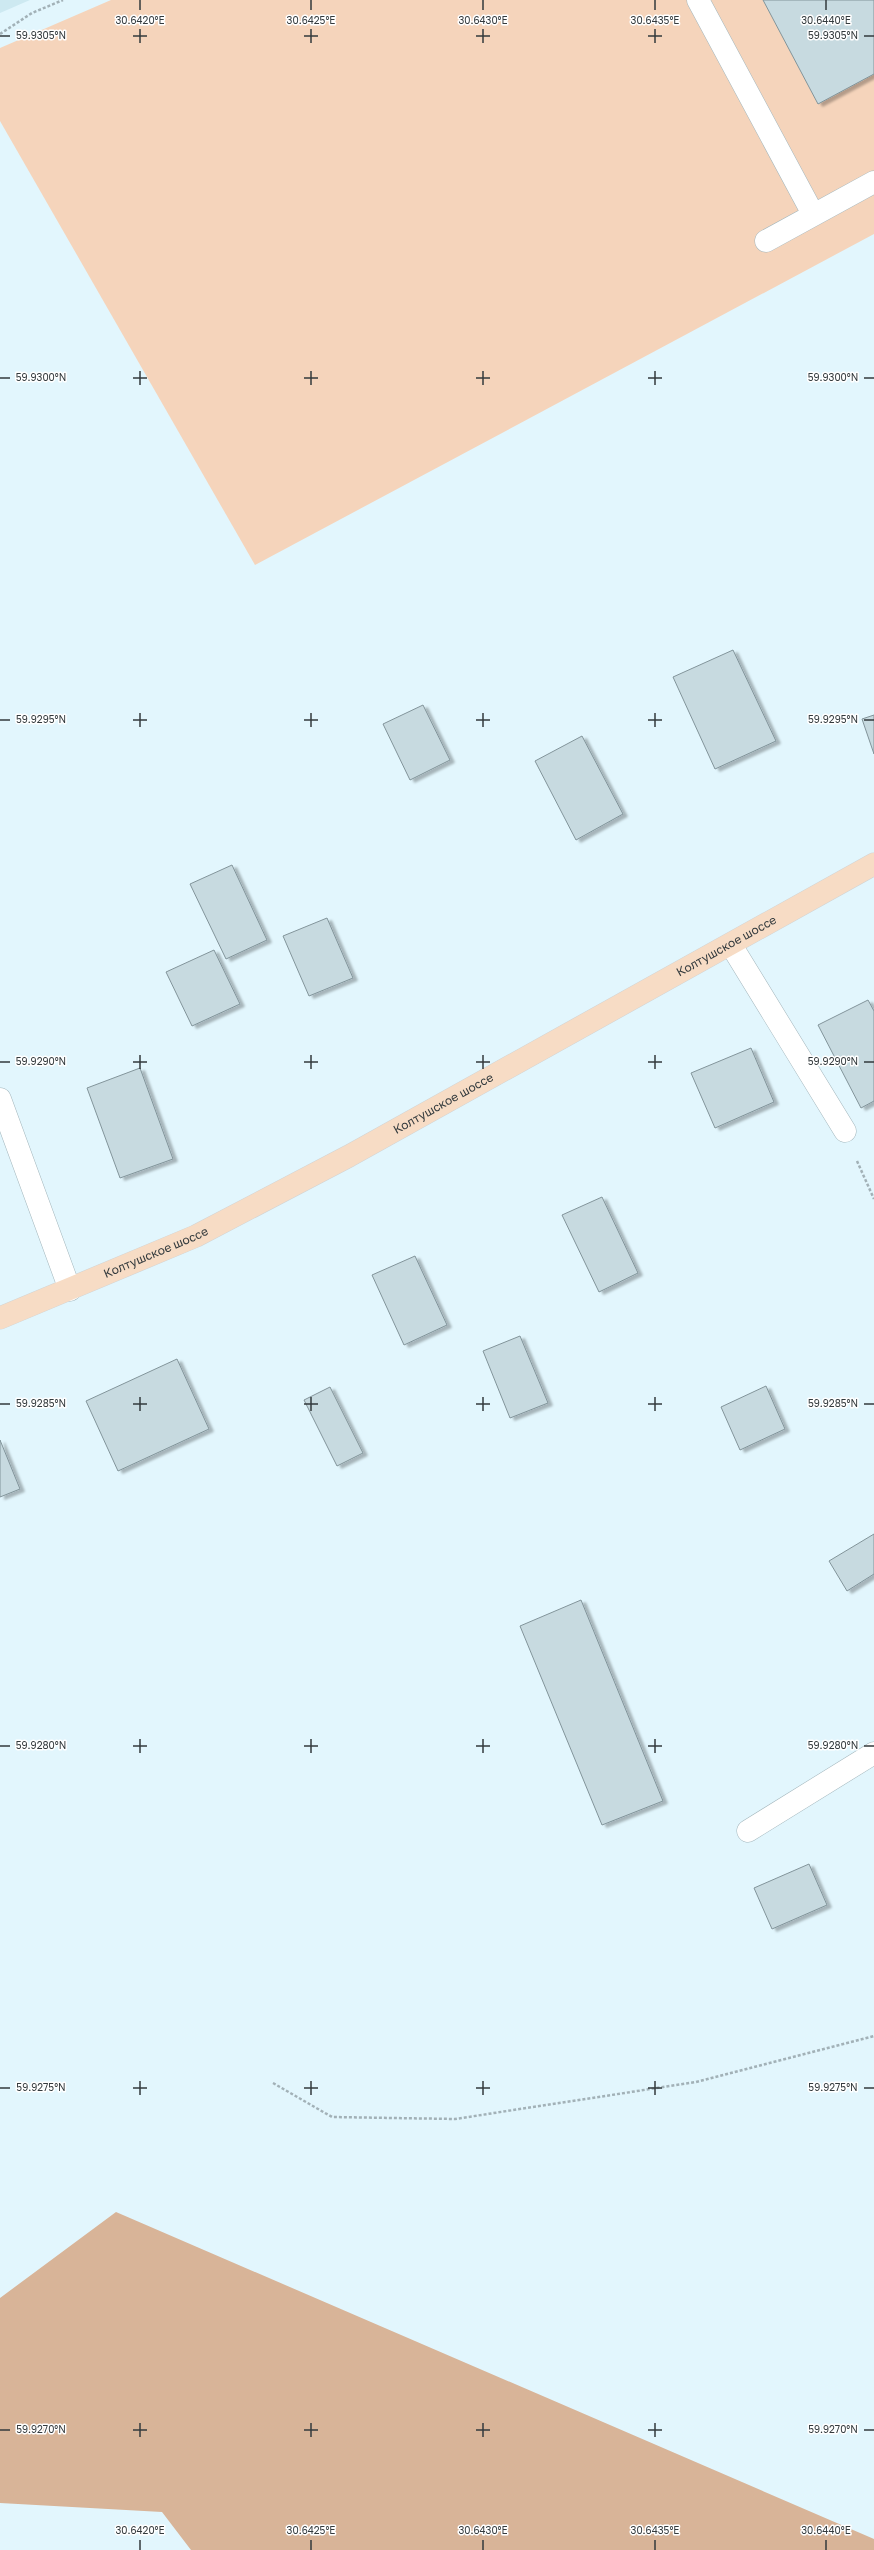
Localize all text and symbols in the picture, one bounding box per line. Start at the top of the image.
text: 30.6420°E [115,14,165,26]
text: 30.6425°E [287,14,335,26]
text: 30.6430°E [458,14,508,26]
text: 30.6435°E [631,14,679,26]
text: 30.6440°E [801,14,851,26]
text: 59.9305°N [16,29,66,41]
text: 59.9305°N [808,29,858,41]
text: 59.9300°N [16,371,66,383]
text: 59.9300°N [808,371,858,383]
text: 59.9295°N [16,713,66,725]
text: 59.9295°N [808,713,858,725]
street label: Колтушское шоссе [673,912,779,979]
text: 59.9290°N [16,1055,66,1067]
text: 59.9290°N [808,1055,858,1067]
street label: Колтушское шоссе [390,1069,496,1137]
street label: Колтушское шоссе [101,1223,211,1281]
text: 59.9285°N [16,1397,66,1409]
text: 59.9285°N [808,1397,858,1409]
text: 59.9280°N [16,1739,66,1751]
text: 59.9280°N [808,1739,858,1751]
text: 59.9275°N [16,2081,66,2093]
text: 59.9275°N [808,2081,858,2093]
text: 59.9270°N [16,2423,66,2435]
text: 59.9270°N [808,2423,858,2435]
text: 30.6420°E [115,2524,165,2536]
text: 30.6425°E [287,2524,335,2536]
text: 30.6430°E [458,2524,508,2536]
text: 30.6435°E [631,2524,679,2536]
text: 30.6440°E [801,2524,851,2536]

